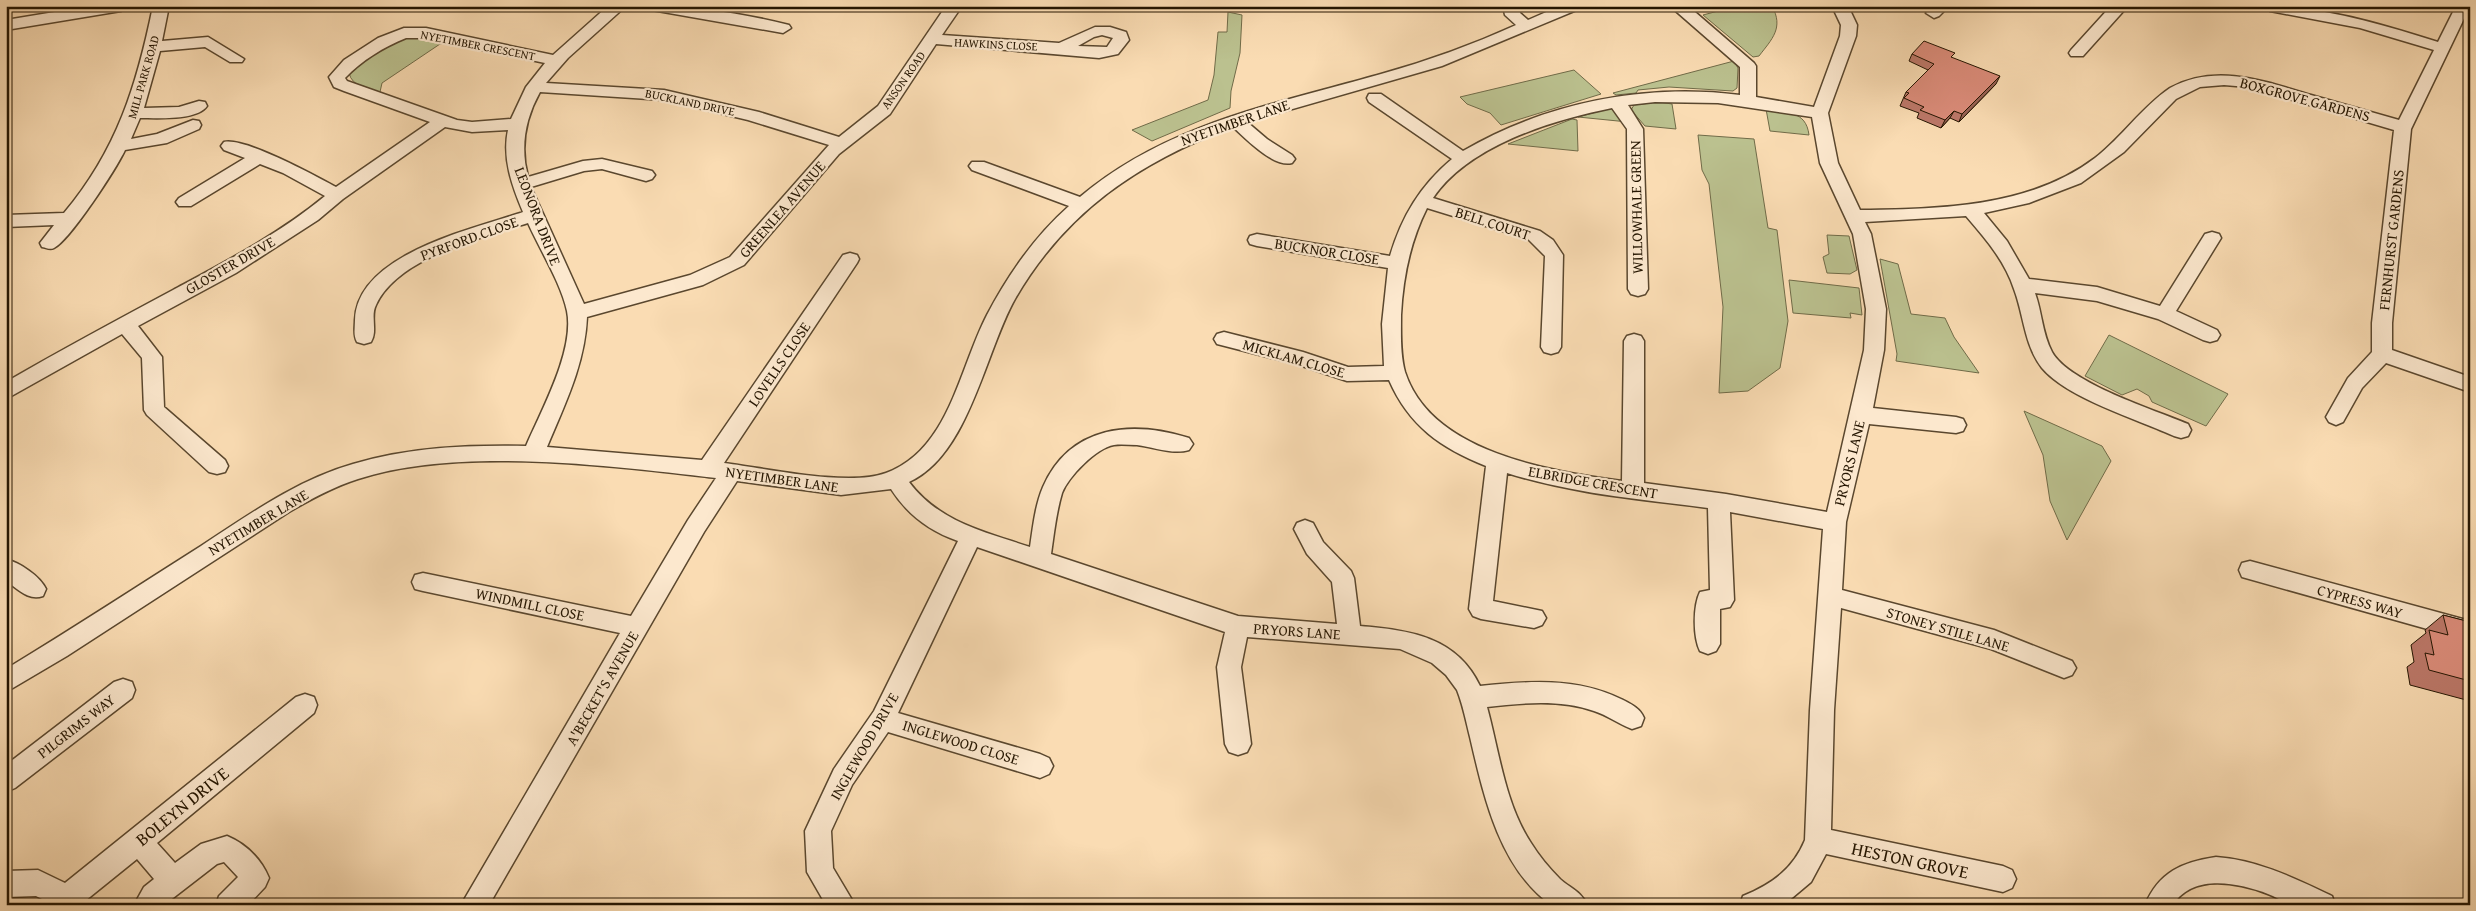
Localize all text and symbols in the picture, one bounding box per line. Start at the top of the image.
street label: NYETIMBER CRESCENT [419,26,537,64]
street label: MILL PARK ROAD [123,33,163,121]
street label: HAWKINS CLOSE [954,33,1038,55]
street label: ANSON ROAD [877,48,929,112]
street label: BOXGROVE GARDENS [2238,72,2372,126]
street label: BUCKLAND DRIVE [644,84,736,120]
street label: NYETIMBER LANE [1178,93,1292,150]
street label: WILLOWHALE GREEN [1624,140,1648,274]
street label: GREENLEA AVENUE [734,156,830,262]
street label: LEONORA DRIVE [510,164,567,269]
street label: FERNHURST GARDENS [2373,169,2409,311]
street label: BELL COURT [1453,201,1534,245]
street label: PYRFORD CLOSE [417,210,521,265]
street label: GLOSTER DRIVE [181,231,279,299]
street label: BUCKNOR CLOSE [1273,232,1381,270]
street label: LOVELLS CLOSE [743,317,815,411]
street label: MICKLAM CLOSE [1240,333,1348,383]
street label: PRYORS LANE [1828,418,1870,508]
street label: ELBRIDGE CRESCENT [1527,460,1660,504]
street label: NYETIMBER LANE [724,461,840,497]
street label: NYETIMBER LANE [204,484,312,560]
street label: CYPRESS WAY [2315,579,2405,623]
street label: WINDMILL CLOSE [474,582,587,626]
street label: STONEY STILE LANE [1884,601,2012,657]
street label: PRYORS LANE [1253,617,1342,645]
street label: A'BECKET'S AVENUE [561,626,644,749]
street label: INGLEWOOD DRIVE [825,688,904,804]
street label: PILGRIMS WAY [33,689,119,763]
street label: INGLEWOOD CLOSE [900,714,1022,770]
street label: BOLEYN DRIVE [129,760,235,852]
street label: HESTON GROVE [1849,834,1971,886]

